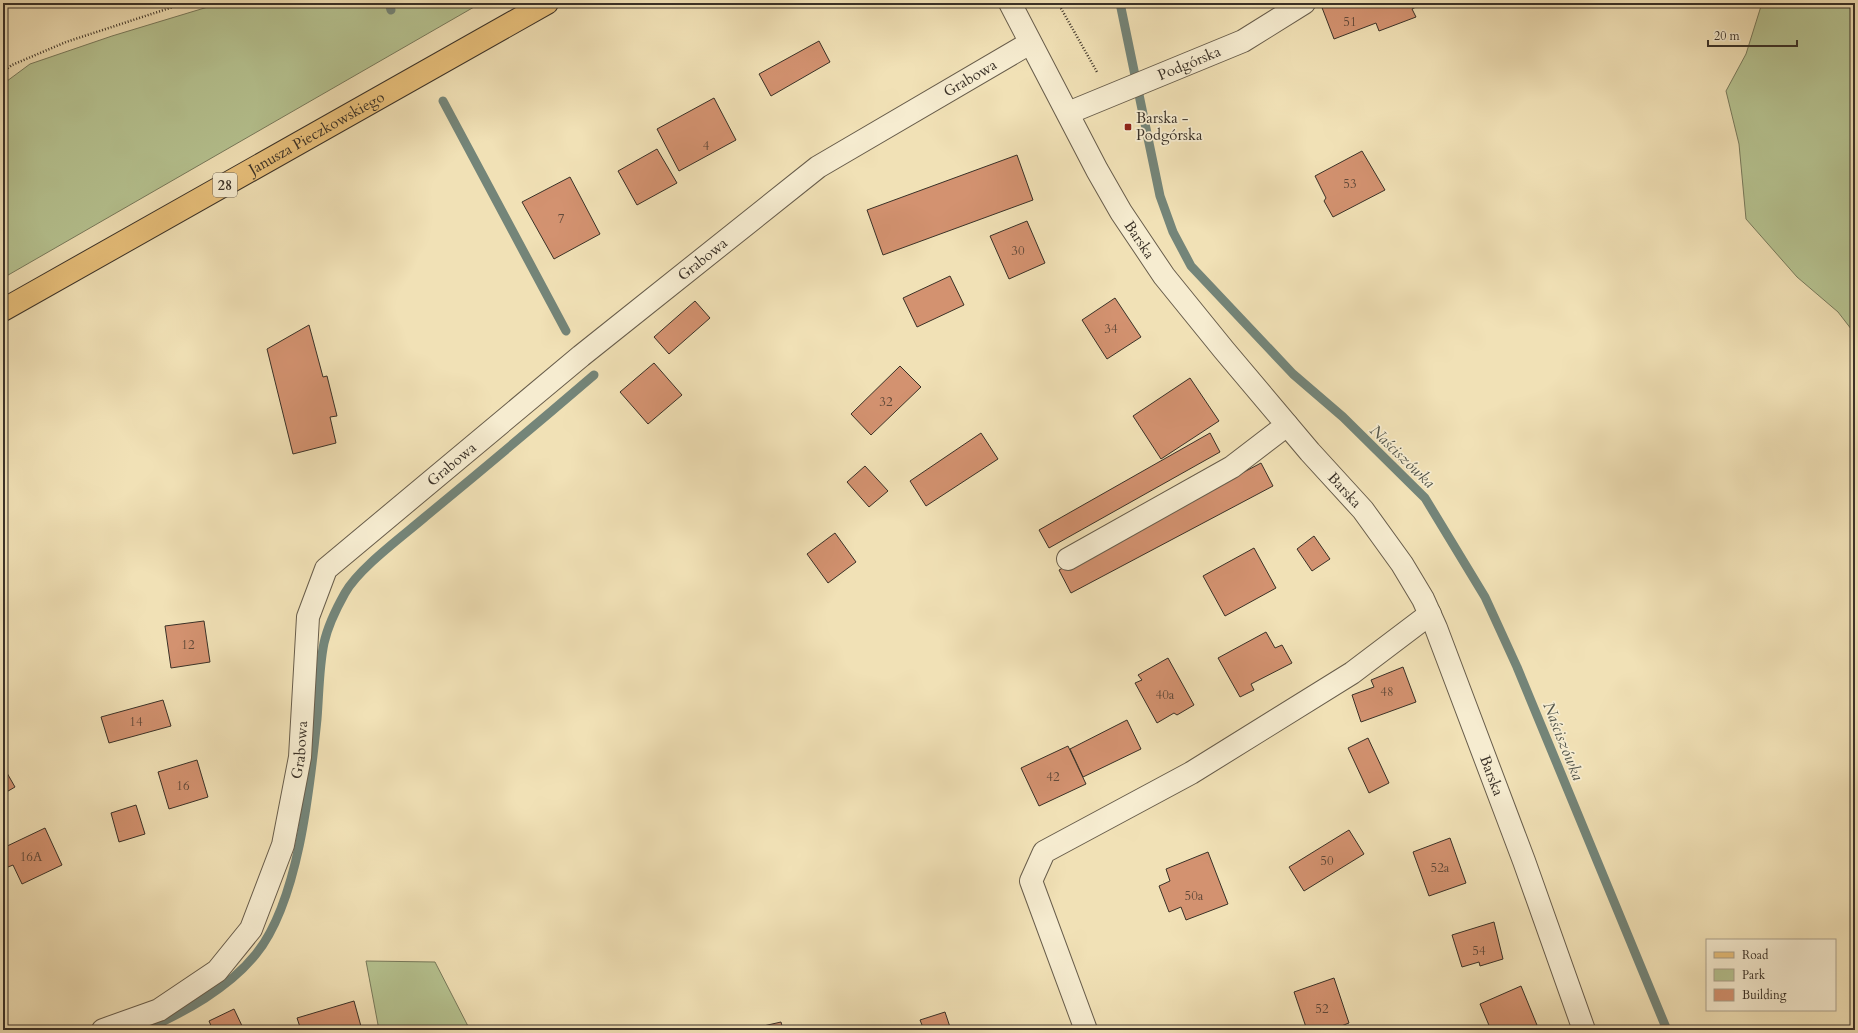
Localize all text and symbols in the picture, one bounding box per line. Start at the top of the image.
house number: 51 [1343,13,1357,31]
scale bar [1708,22,1797,48]
text: 20 m [1714,28,1741,44]
street label: Podgórska [1155,41,1224,85]
street label: Grabowa [940,54,1001,101]
street label: Janusza Pieczkowskiego [243,87,388,180]
place label: Barska - Podgórska [1136,108,1203,145]
marker: Barska - Podgórska [1123,122,1133,132]
house number: 4 [703,137,710,155]
road number: 28 [213,173,237,197]
house number: 53 [1343,175,1357,193]
house number: 7 [558,210,565,228]
street label: Barska [1120,217,1160,263]
street label: Grabowa [673,233,732,285]
house number: 30 [1011,242,1025,260]
house number: 34 [1104,320,1118,338]
house number: 32 [879,393,893,411]
water label: Naściszówka [1365,420,1440,493]
street label: Grabowa [423,437,481,491]
street label: Barska [1323,468,1367,513]
house number: 12 [181,636,195,654]
house number: 48 [1380,683,1394,701]
house number: 40a [1156,686,1175,704]
water label: Naściszówka [1537,699,1589,784]
house number: 14 [129,713,143,731]
street label: Grabowa [286,720,312,781]
street label: Barska [1475,753,1509,799]
house number: 42 [1046,768,1060,786]
house number: 16 [176,777,190,795]
house number: 16A [20,848,43,866]
house number: 50 [1320,852,1334,870]
house number: 52a [1431,859,1450,877]
house number: 50a [1185,887,1204,905]
legend [1706,939,1836,1011]
house number: 54 [1472,942,1486,960]
text: Road [1742,947,1769,963]
text: Park [1742,967,1766,983]
text: Building [1742,987,1787,1003]
house number: 52 [1315,1000,1329,1018]

